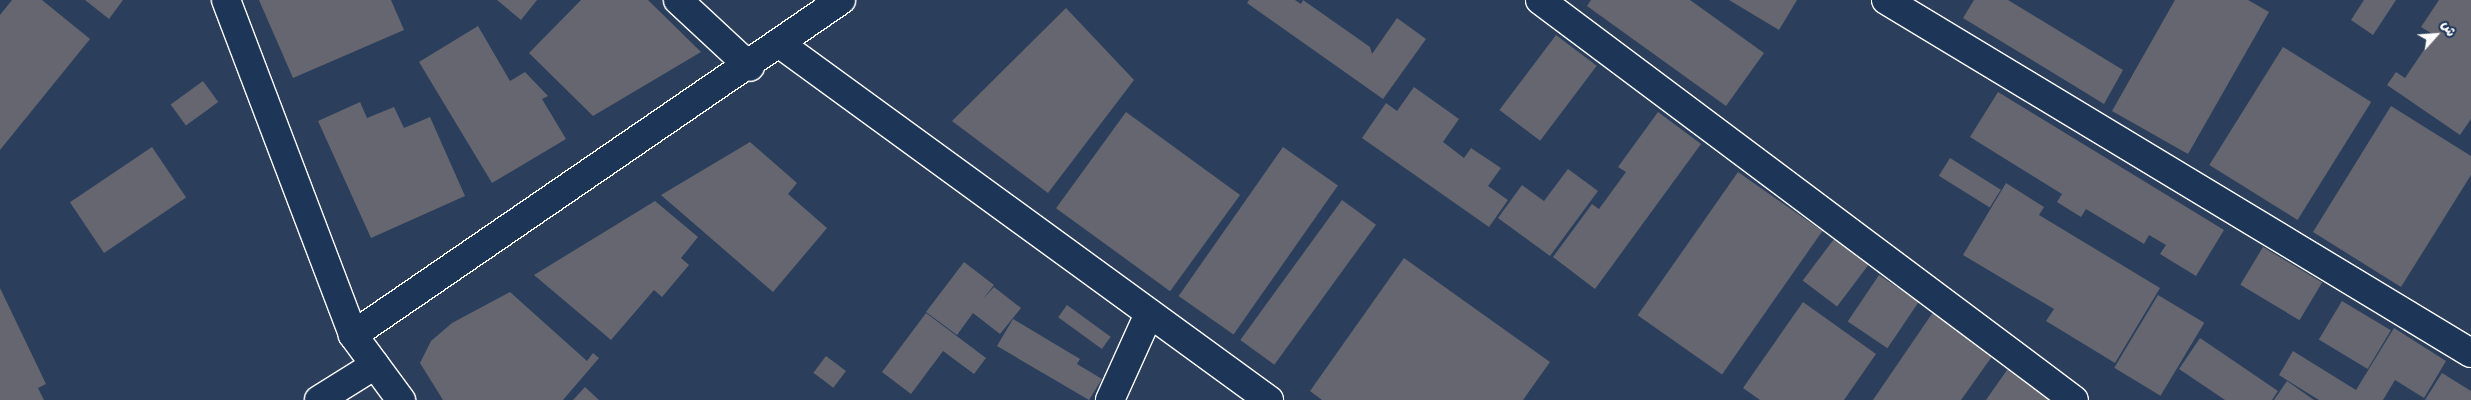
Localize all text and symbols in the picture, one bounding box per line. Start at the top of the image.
north arrow [2411,10,2461,60]
text: ش [2438,17,2462,39]

